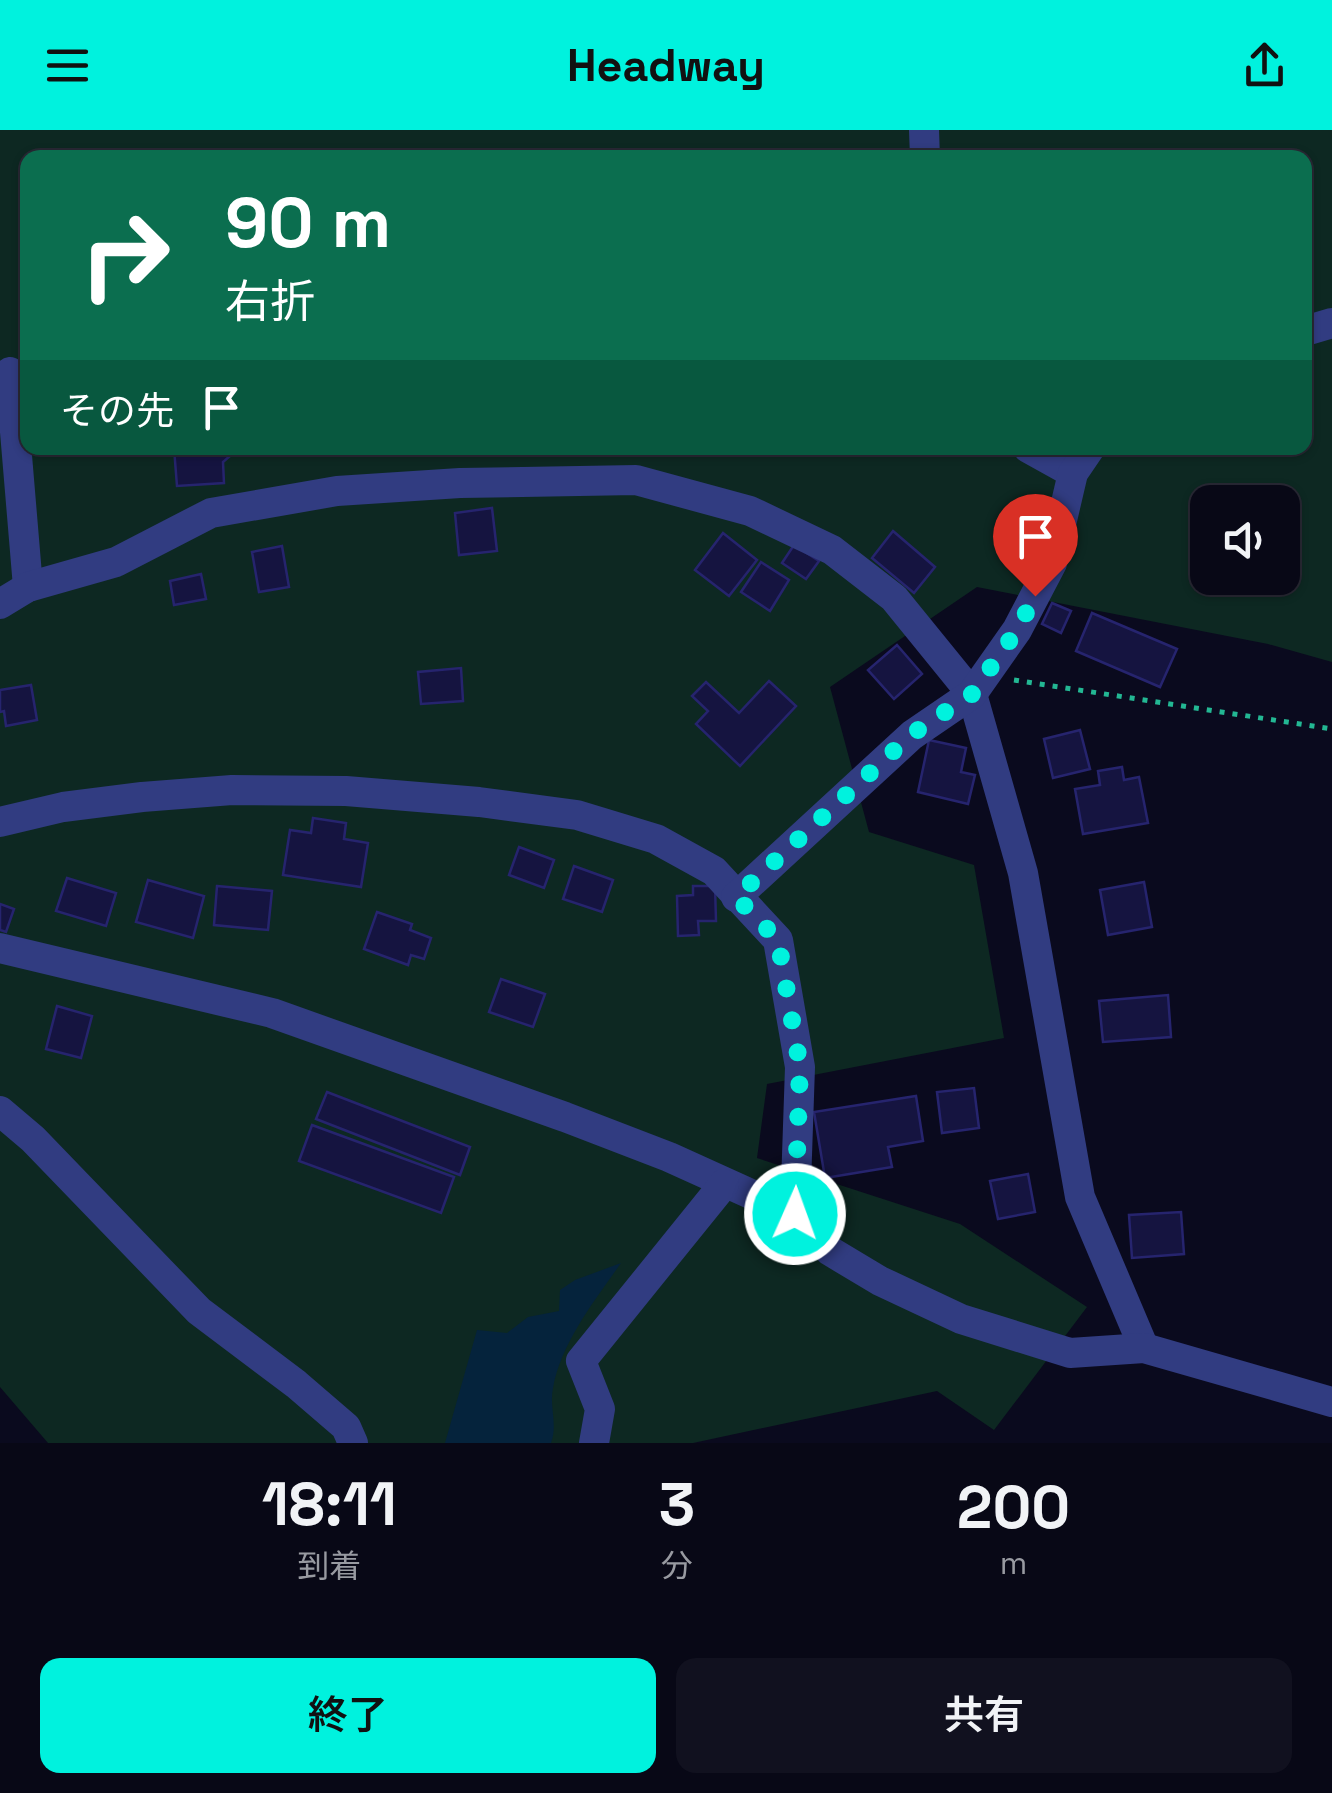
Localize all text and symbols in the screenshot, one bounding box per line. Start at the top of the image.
text: Headway [567,37,765,94]
icon: menu [40,38,95,93]
icon: share [1237,38,1292,93]
text: 90 m [225,178,391,267]
icon: right [60,190,190,320]
text: 右折 [225,273,315,330]
icon: arrive [194,380,249,435]
text: その先 [60,387,174,435]
map controls [1190,485,1300,595]
button: sound [1190,485,1300,595]
pin [993,494,1078,597]
icon: arrive [1008,509,1063,564]
position arrow [743,1162,847,1266]
text: 18:11 [262,1466,397,1543]
text: 3 [659,1466,695,1543]
text: 200 [957,1469,1070,1546]
text: m [1000,1543,1027,1583]
text: 到着 [297,1546,361,1586]
text: 分 [661,1546,693,1586]
button: 終了 [40,1658,656,1773]
button: 共有 [676,1658,1292,1773]

